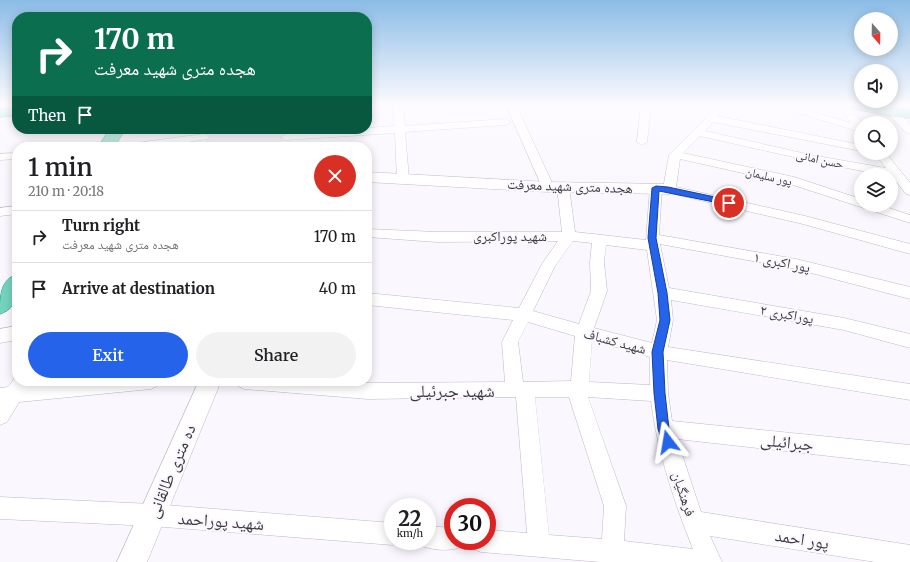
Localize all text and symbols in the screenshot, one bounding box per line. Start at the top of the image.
north arrow [854,12,898,56]
map controls [854,12,898,212]
text: 170 m [94,21,175,57]
icon: right [28,28,80,80]
text: هجده متری شهید معرفت [94,57,256,80]
button: sound [854,64,898,108]
icon: arrive [74,104,96,126]
text: Then [28,106,66,125]
button: search [854,116,898,160]
street label: حسن امانی [795,147,846,171]
text: 1 min [28,152,93,183]
button: close [314,155,356,197]
street label: پور سلیمان [744,163,794,189]
button: layers [854,168,898,212]
street label: هجده متری شهید معرفت [507,175,633,197]
text: 210 m · 20:18 [28,183,104,200]
pin [712,186,746,220]
icon: arrive [718,192,740,214]
text: Turn right [62,216,140,235]
icon: right [28,226,50,248]
text: 170 m [314,227,356,246]
street label: شهید پوراکبری [473,227,547,245]
text: هجده متری شهید معرفت [62,236,179,253]
street label: پور اکبری ۱ [752,248,812,276]
icon: arrive [28,278,50,300]
text: Arrive at destination [62,279,215,298]
text: 40 m [319,279,356,298]
street label: پوراکبری ۲ [759,300,815,328]
street label: شهید کشباف [582,324,648,358]
button: Exit [28,332,188,378]
button: Share [196,332,356,378]
street label: شهید جبرئیلی [409,380,495,402]
street label: ده متری طالقانی [141,421,201,521]
position arrow [647,421,689,463]
street label: جبرائیلی [759,428,815,456]
street label: فرهنگیان [668,469,700,519]
speed limit sign: 30 [444,498,496,550]
text: 22 [398,506,422,531]
street label: شهید پوراحمد [177,507,265,535]
street label: پور احمد [773,524,831,554]
text: km/h [397,527,423,540]

